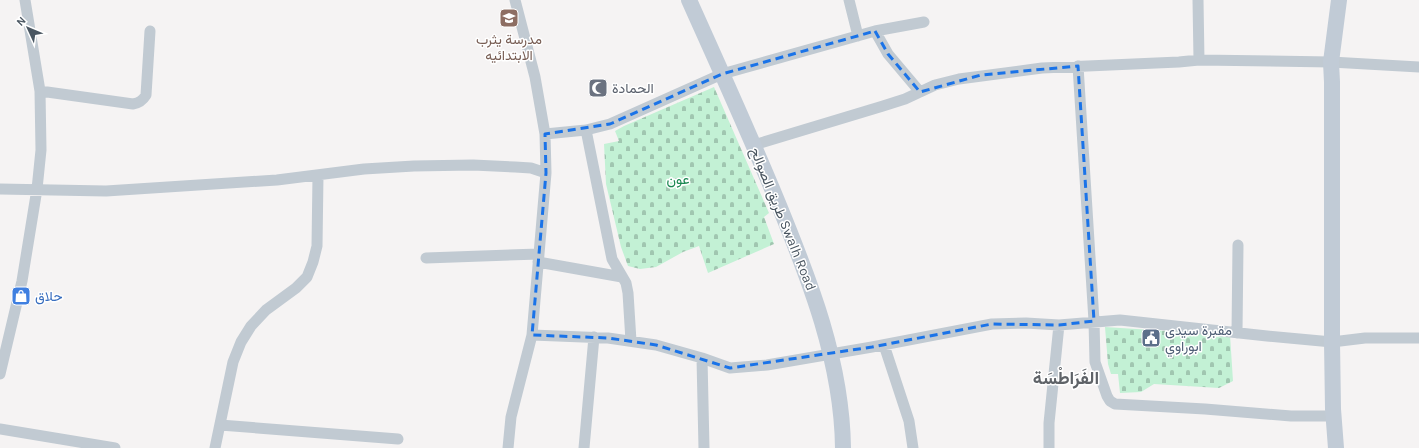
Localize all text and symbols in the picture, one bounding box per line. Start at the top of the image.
school or university icon: مدرسة يثرب الابتدائيه [498,7,520,29]
north arrow [8,8,48,48]
text: N [14,14,29,29]
place label: مدرسة يثرب الابتدائيه [476,31,542,64]
mosque icon: الحمادة [587,77,609,99]
place label: الحمادة [612,80,654,97]
street label: طريق الصوالح Swalh Road [745,145,820,294]
park label: عون [666,171,690,188]
shop icon: حلاق [10,285,32,307]
place label: حلاق [35,288,63,305]
place label: مقبرة سيدى ابوراوي [1165,322,1232,358]
public building icon: مقبرة سيدى ابوراوي [1140,327,1162,349]
district label: الفَرَاطْسَة [1033,367,1099,389]

